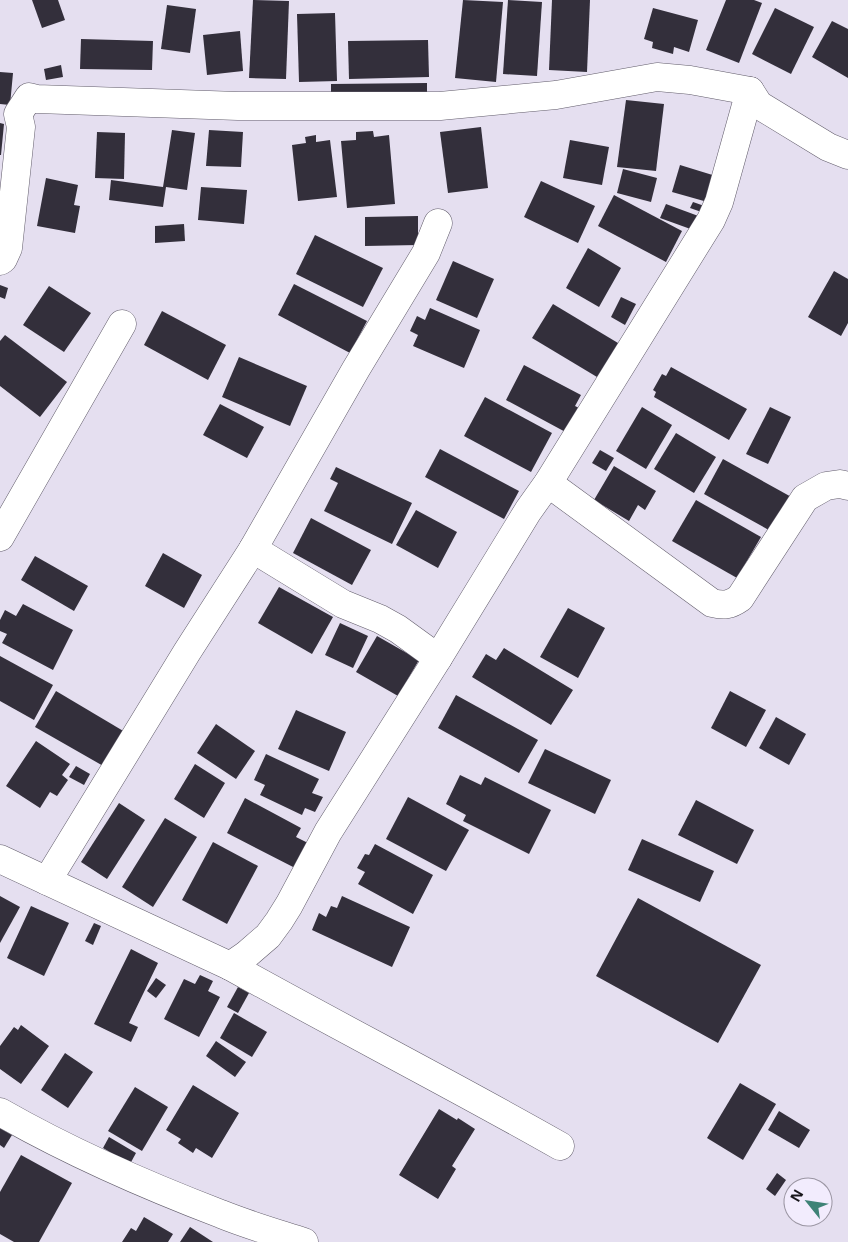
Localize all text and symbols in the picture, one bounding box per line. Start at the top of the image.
north arrow [783,1177,833,1227]
text: N [785,1186,807,1205]

